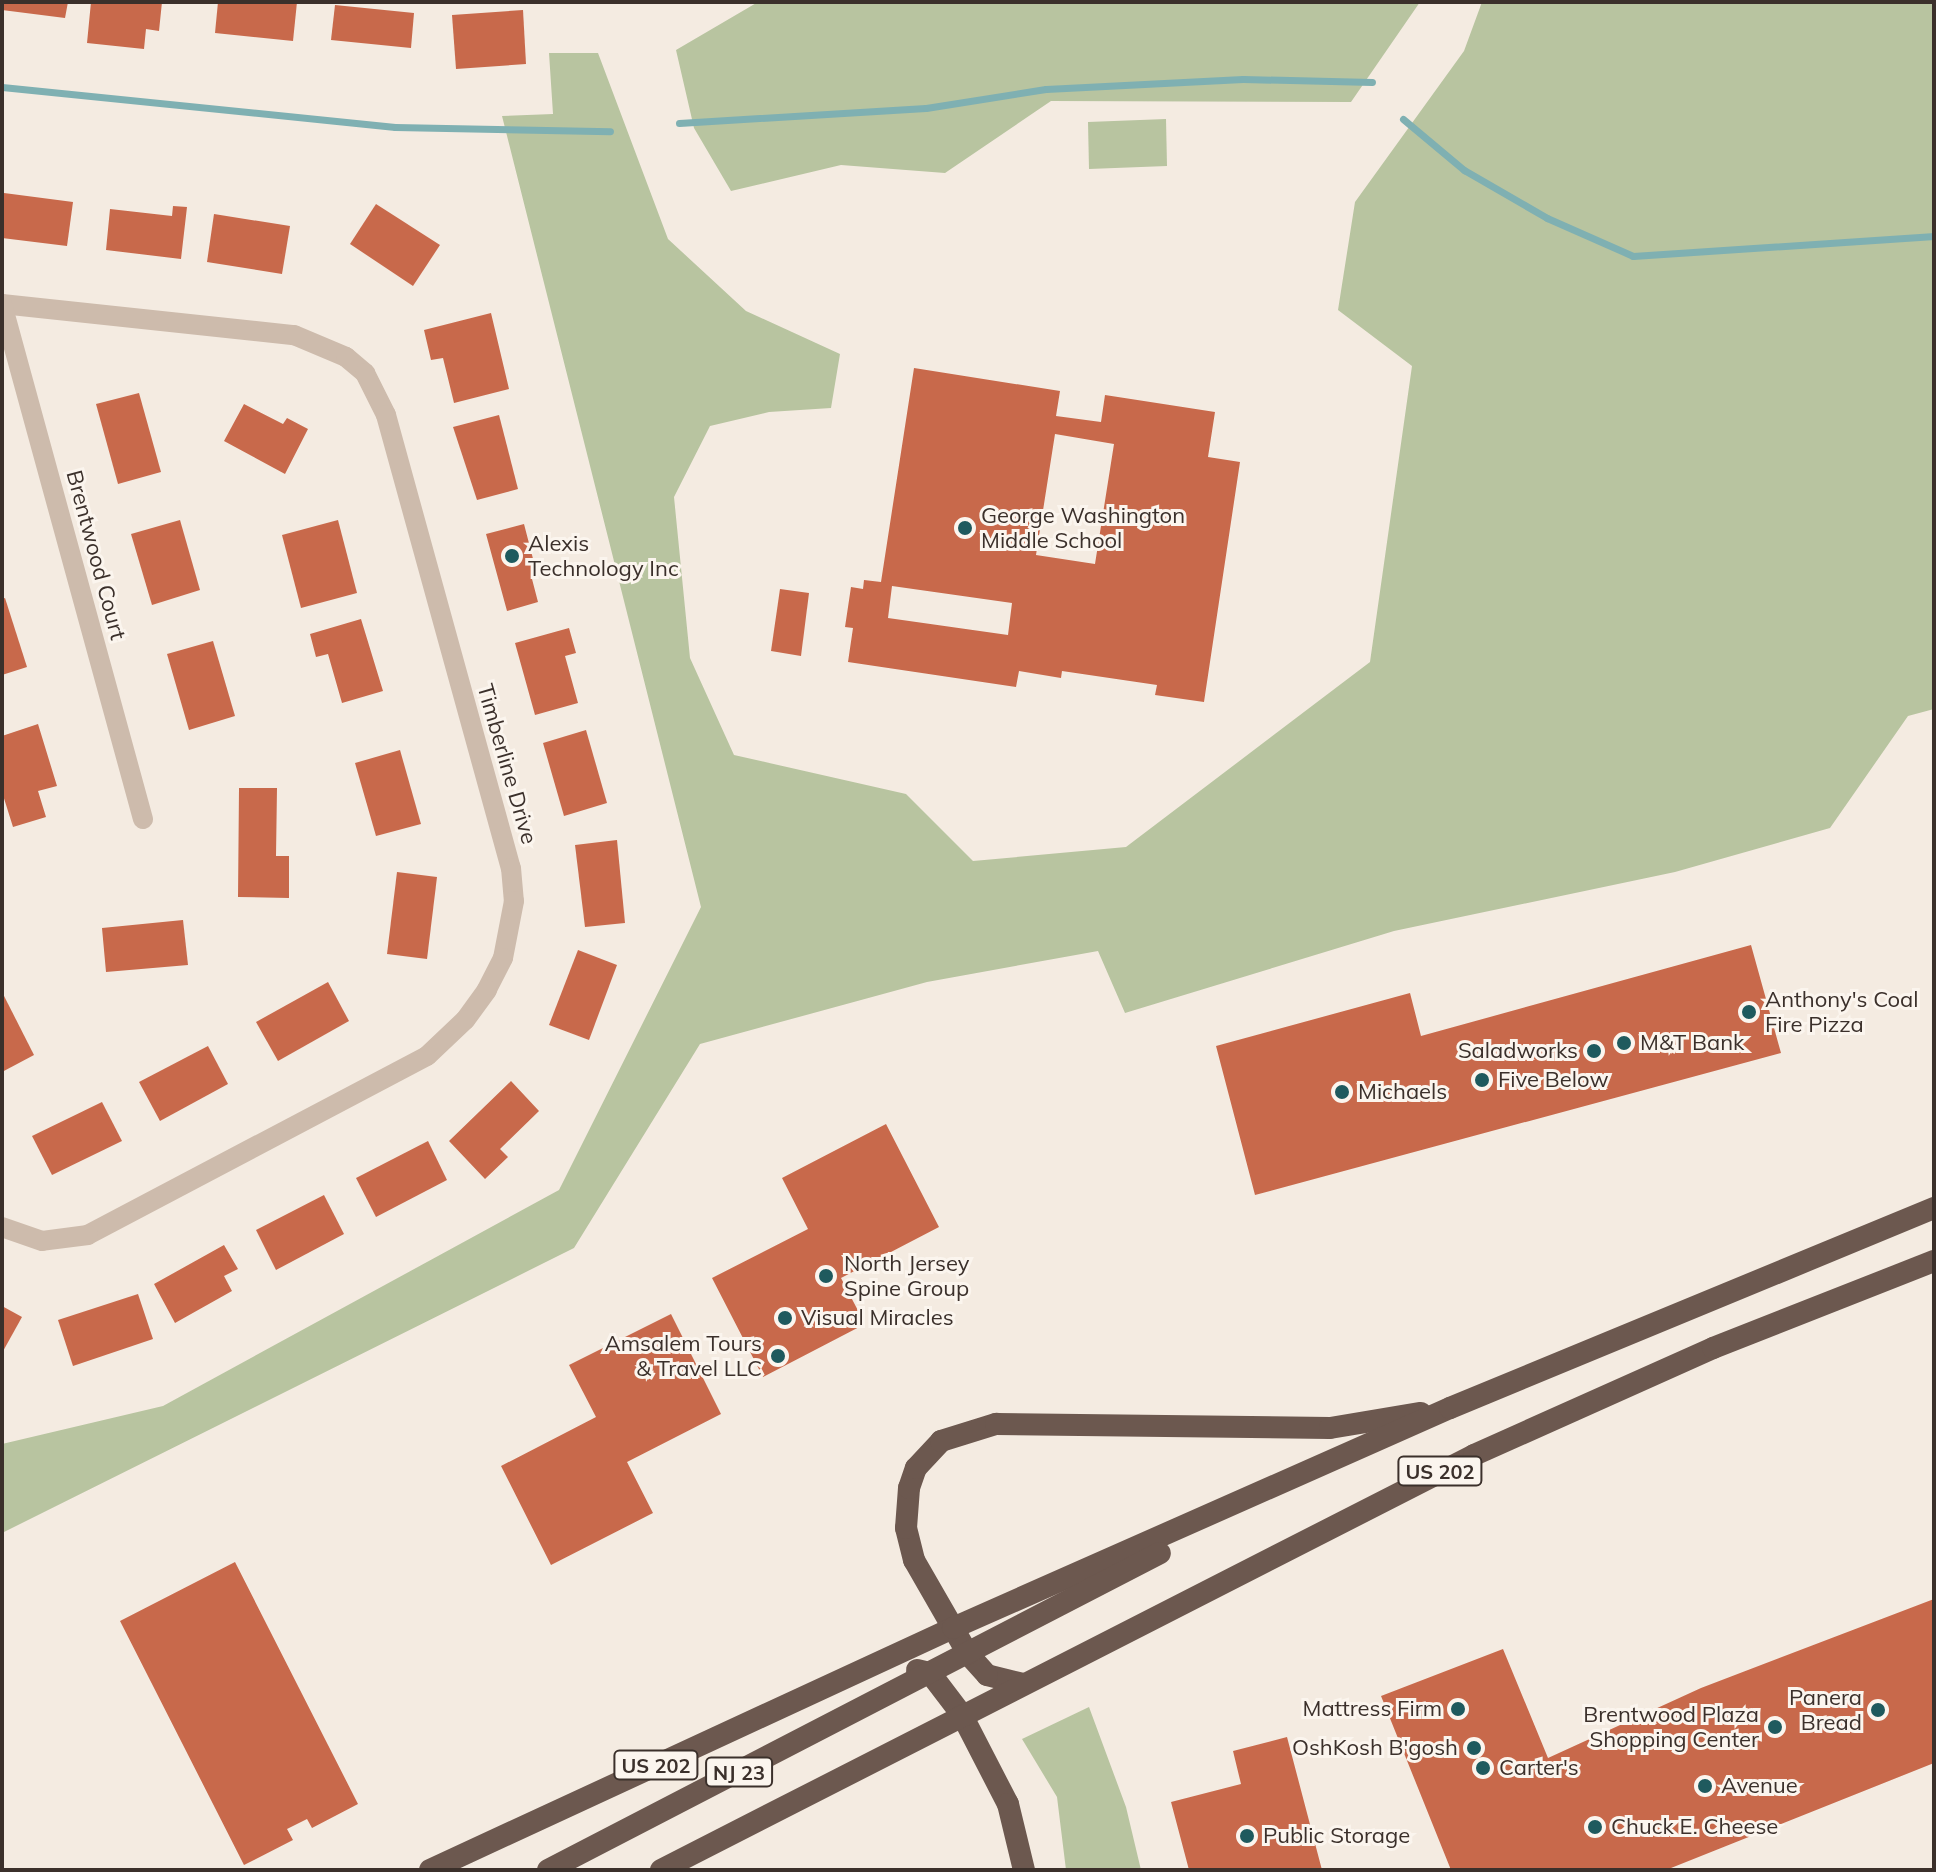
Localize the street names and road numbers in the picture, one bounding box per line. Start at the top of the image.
street label: Brentwood Court [61,467,131,643]
street label: Timberline Drive [472,681,542,847]
road number: US 202 [1396,1455,1484,1487]
road number: US 202 [612,1749,700,1781]
road number: NJ 23 [705,1756,773,1788]

